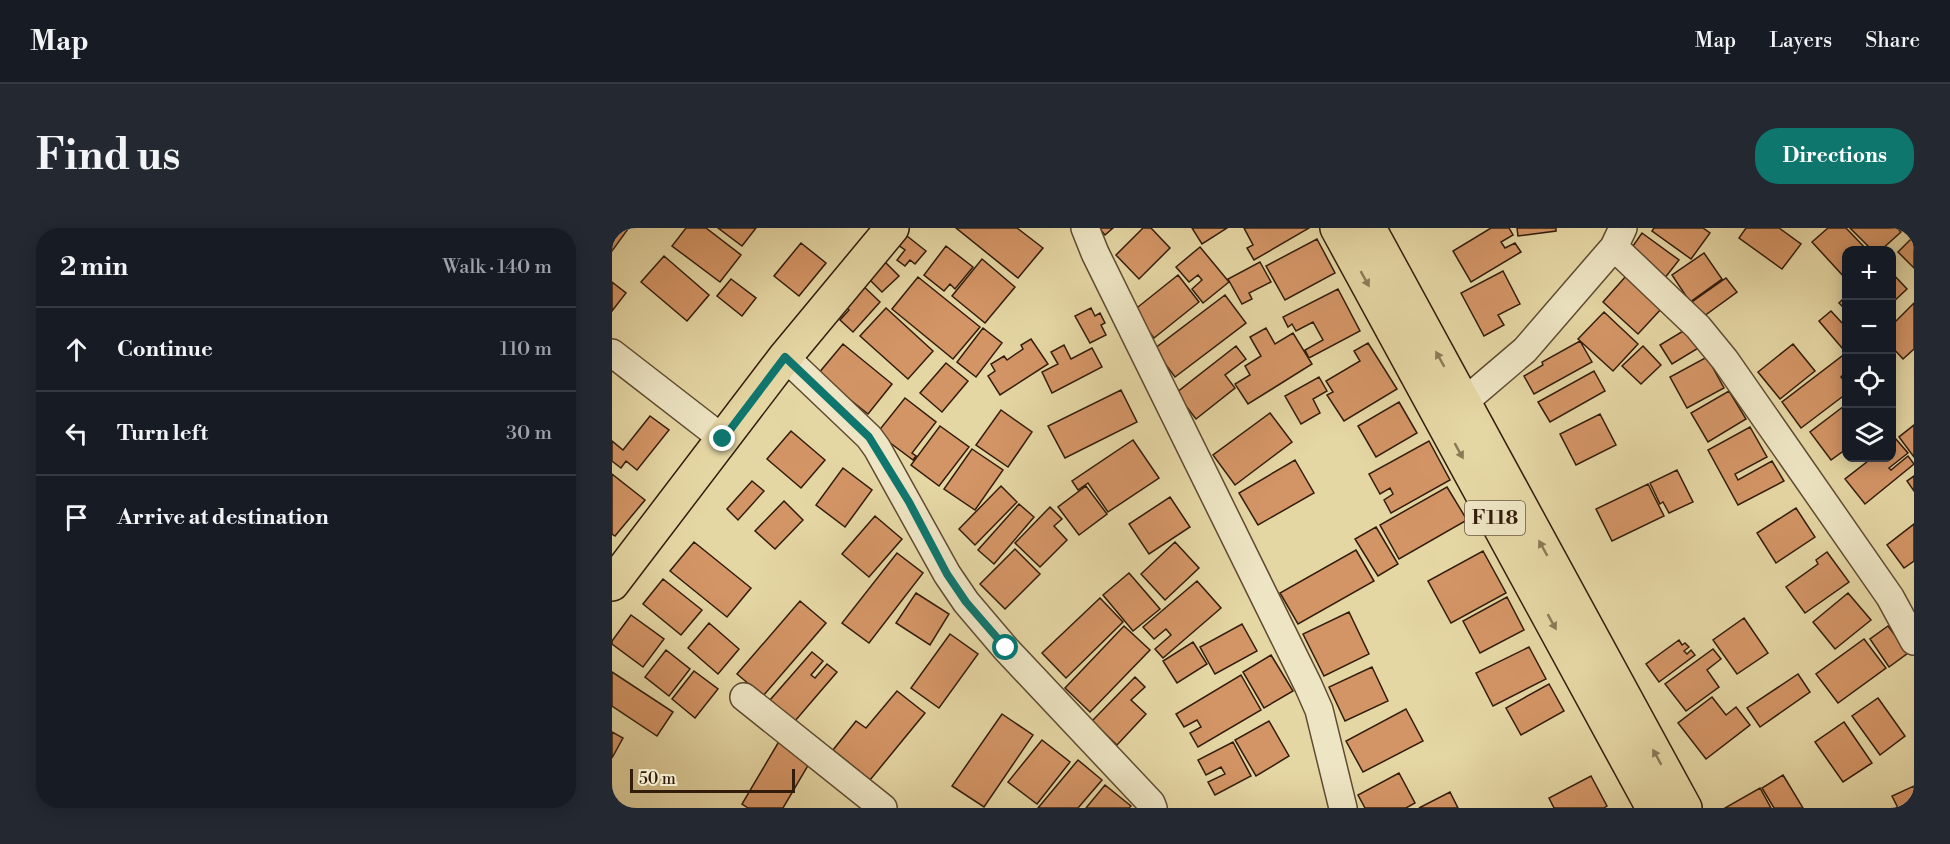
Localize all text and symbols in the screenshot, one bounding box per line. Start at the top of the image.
text: Map [30,24,89,59]
text: Map [1695,28,1736,54]
text: Layers [1769,28,1832,54]
text: Share [1865,28,1920,54]
button: Directions [1755,128,1914,184]
text: Find us [36,130,180,183]
map controls [1842,246,1896,462]
button: + [1842,246,1896,300]
text: 2 min [60,251,128,283]
text: Walk · 140 m [442,255,552,280]
one-way arrow [1360,271,1370,288]
button: − [1842,300,1896,354]
icon: ahead [60,333,93,366]
text: Continue [117,336,213,363]
text: 110 m [500,337,552,362]
one-way arrow [1435,350,1445,367]
button: locate [1842,354,1896,408]
button: layers [1842,408,1896,462]
icon: left [60,417,93,450]
text: Turn left [117,420,208,447]
text: 30 m [506,421,552,446]
route end [709,425,735,451]
one-way arrow [1454,442,1464,459]
icon: arrive [60,501,93,534]
road number: F118 [1465,501,1525,535]
text: Arrive at destination [117,504,329,531]
one-way arrow [1538,540,1548,557]
one-way arrow [1547,614,1557,631]
route start [992,634,1018,660]
one-way arrow [1652,748,1662,765]
scale bar [630,766,795,794]
text: 50 m [639,769,676,789]

